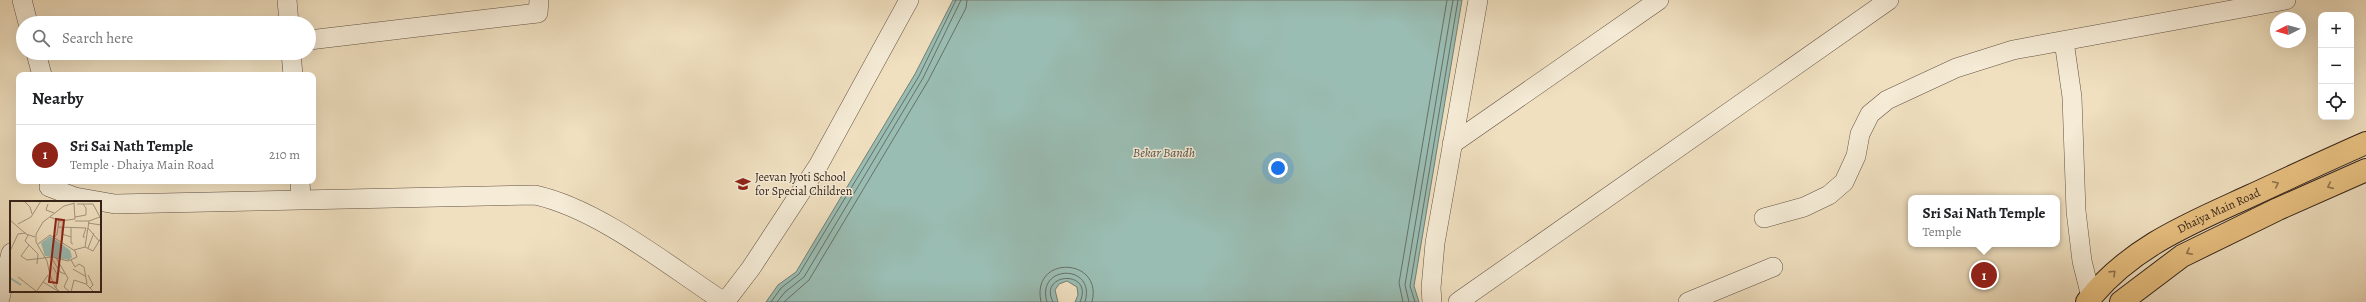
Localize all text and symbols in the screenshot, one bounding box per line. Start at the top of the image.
north arrow [2270,12,2306,48]
map controls [2318,12,2354,120]
button: + [2318,12,2354,48]
search box [16,16,316,60]
icon: search [30,27,52,49]
text: Search here [62,28,133,48]
button: − [2318,48,2354,84]
button: locate [2318,84,2354,120]
text: Nearby [32,87,83,110]
text: Sri Sai Nath Temple [70,136,193,156]
water label: Bekar Bandh [1133,144,1195,161]
text: 1 [43,146,47,163]
text: 210 m [269,146,300,163]
text: Temple · Dhaiya Main Road [70,156,214,173]
your location [1268,158,1288,178]
place label: Jeevan Jyoti School for Special Children [755,169,853,199]
school or university icon: Jeevan Jyoti School for Special Children [734,175,752,193]
one-way arrow [2271,181,2279,189]
one-way arrow [2327,181,2334,189]
street label: Dhaiya Main Road [2174,184,2263,237]
popup [1908,195,2060,247]
inset map [10,201,101,292]
text: Sri Sai Nath Temple [1922,203,2046,223]
text: Temple [1922,223,1961,240]
one-way arrow [2186,248,2193,255]
pin: 1 [1971,260,1997,290]
one-way arrow [2108,270,2116,278]

